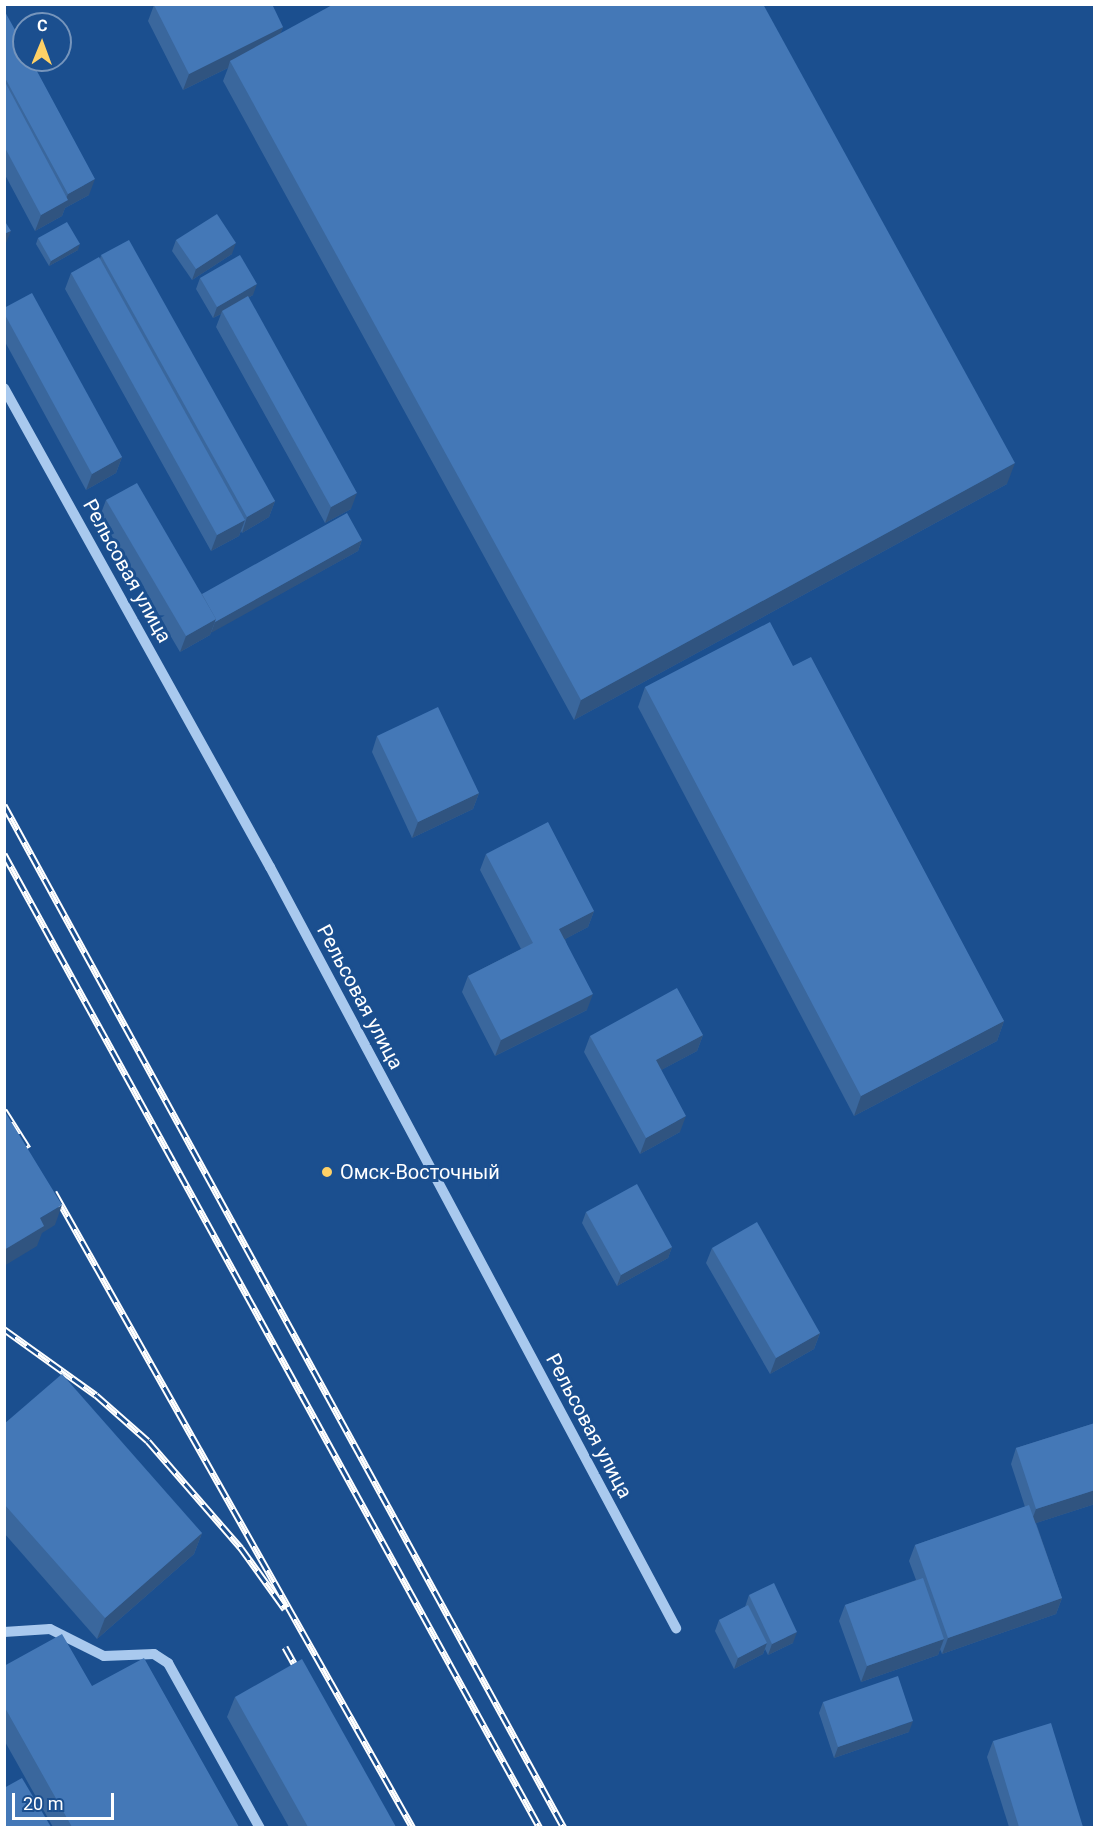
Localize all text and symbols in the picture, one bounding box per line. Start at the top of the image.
north arrow [12,12,72,72]
text: С [37,16,48,35]
street label: Рельсовая улица [78,495,176,647]
street label: Рельсовая улица [312,920,408,1074]
place label: Омск-Восточный [340,1160,500,1184]
marker: Омск-Восточный [318,1163,336,1181]
street label: Рельсовая улица [541,1349,637,1503]
scale bar [15,1781,117,1819]
text: 20 m [23,1793,63,1814]

